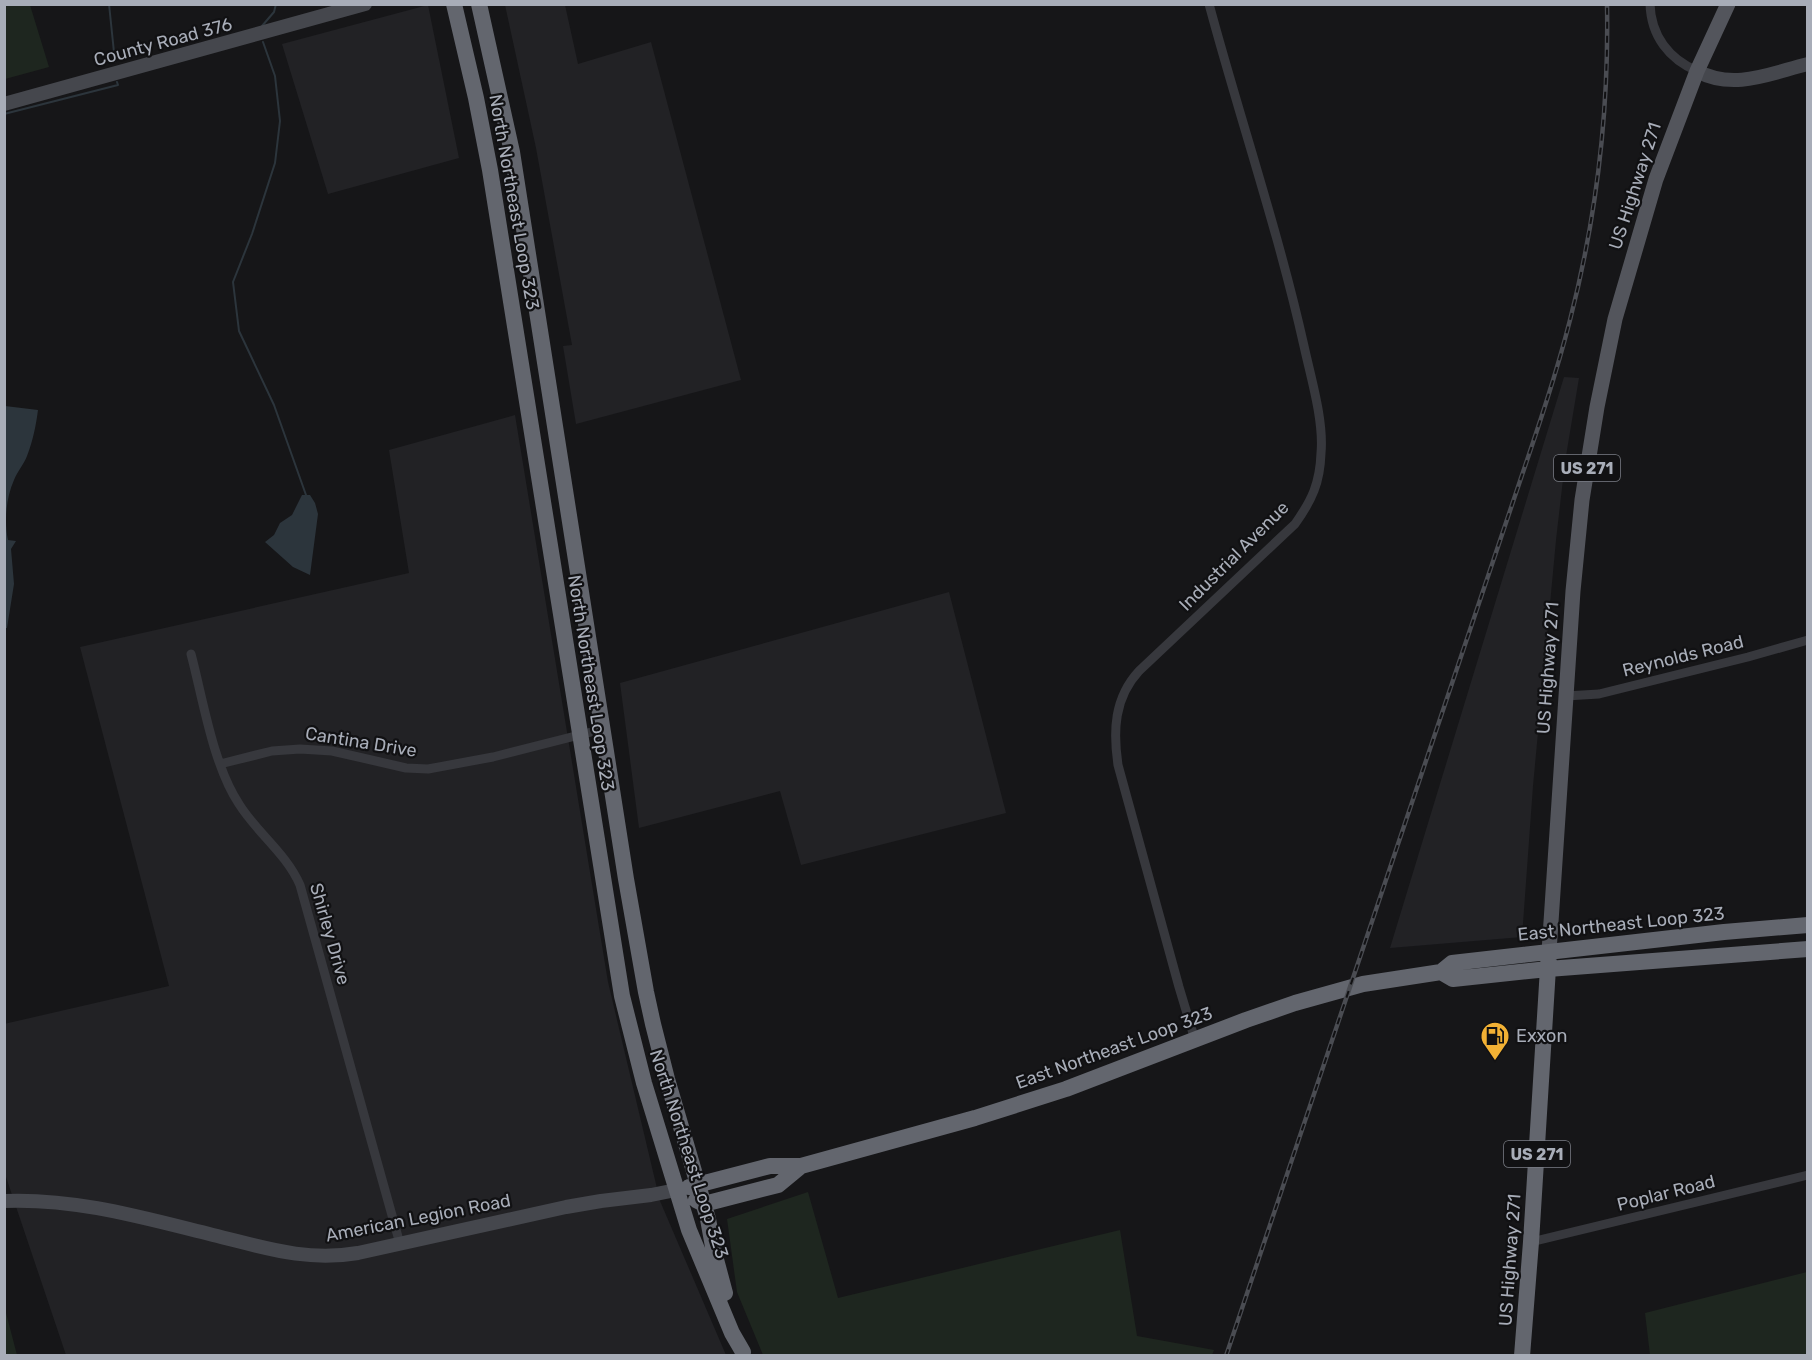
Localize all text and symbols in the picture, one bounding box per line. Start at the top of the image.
street label: County Road 376 [91,13,235,71]
street label: North Northeast Loop 323 [484,93,544,311]
street label: US Highway 271 [1604,120,1666,252]
road number: US 271 [1554,455,1620,481]
street label: Industrial Avenue [1175,497,1293,615]
street label: North Northeast Loop 323 [563,573,619,793]
street label: US Highway 271 [1532,601,1564,735]
street label: Reynolds Road [1620,630,1746,682]
street label: Cantina Drive [304,722,418,762]
street label: Shirley Drive [305,881,355,987]
street label: East Northeast Loop 323 [1517,902,1725,946]
street label: East Northeast Loop 323 [1013,1002,1215,1094]
fuel station icon: Exxon [1479,1020,1511,1062]
place label: Exxon [1516,1025,1567,1047]
street label: North Northeast Loop 323 [645,1047,733,1261]
road number: US 271 [1504,1141,1570,1167]
street label: Poplar Road [1615,1170,1717,1216]
street label: American Legion Road [324,1189,512,1247]
street label: US Highway 271 [1494,1193,1526,1327]

